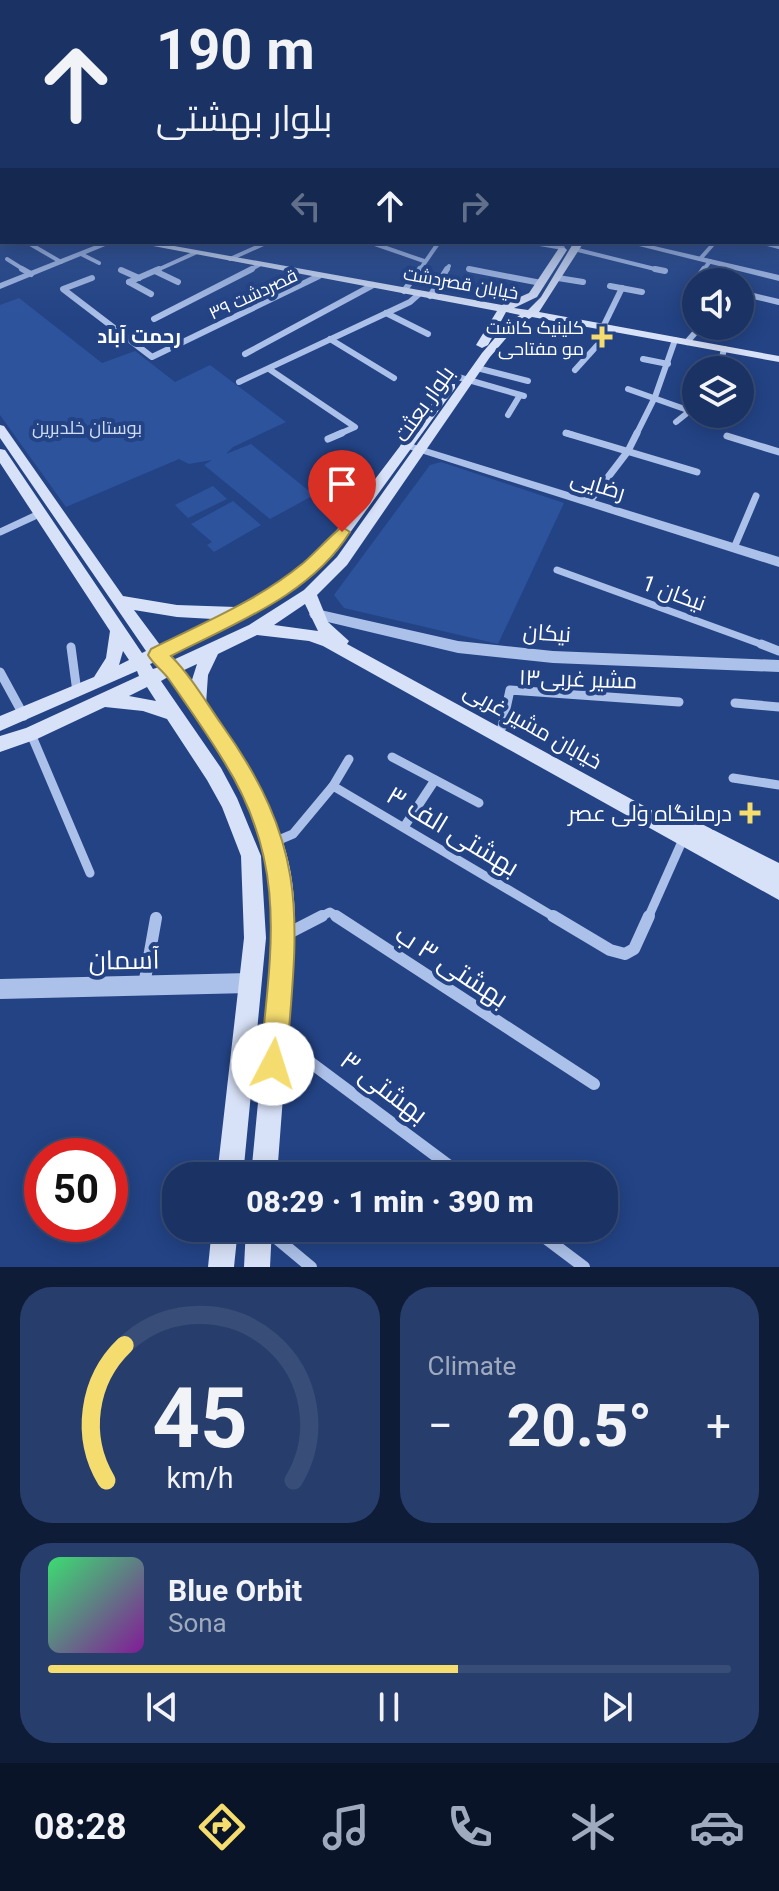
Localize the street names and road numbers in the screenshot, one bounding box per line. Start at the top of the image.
street label: خیابان قصردشت [402,263,520,304]
street label: قصردشت ۳۹ [205,264,301,325]
street label: بلوار بعثت [389,361,459,447]
street label: رضایی [567,465,628,506]
street label: نیکان 1 [639,570,709,616]
street label: نیکان [522,619,572,647]
street label: مشیر غربی۱۳ [518,664,637,695]
street label: خیابان مشیر غربی [459,678,606,775]
street label: بهشتی الف ۳ [381,780,525,883]
street label: بهشتی ۳ ب [390,919,514,1014]
street label: آسمان [88,944,160,976]
street label: بهشتی ۳ [334,1045,433,1130]

